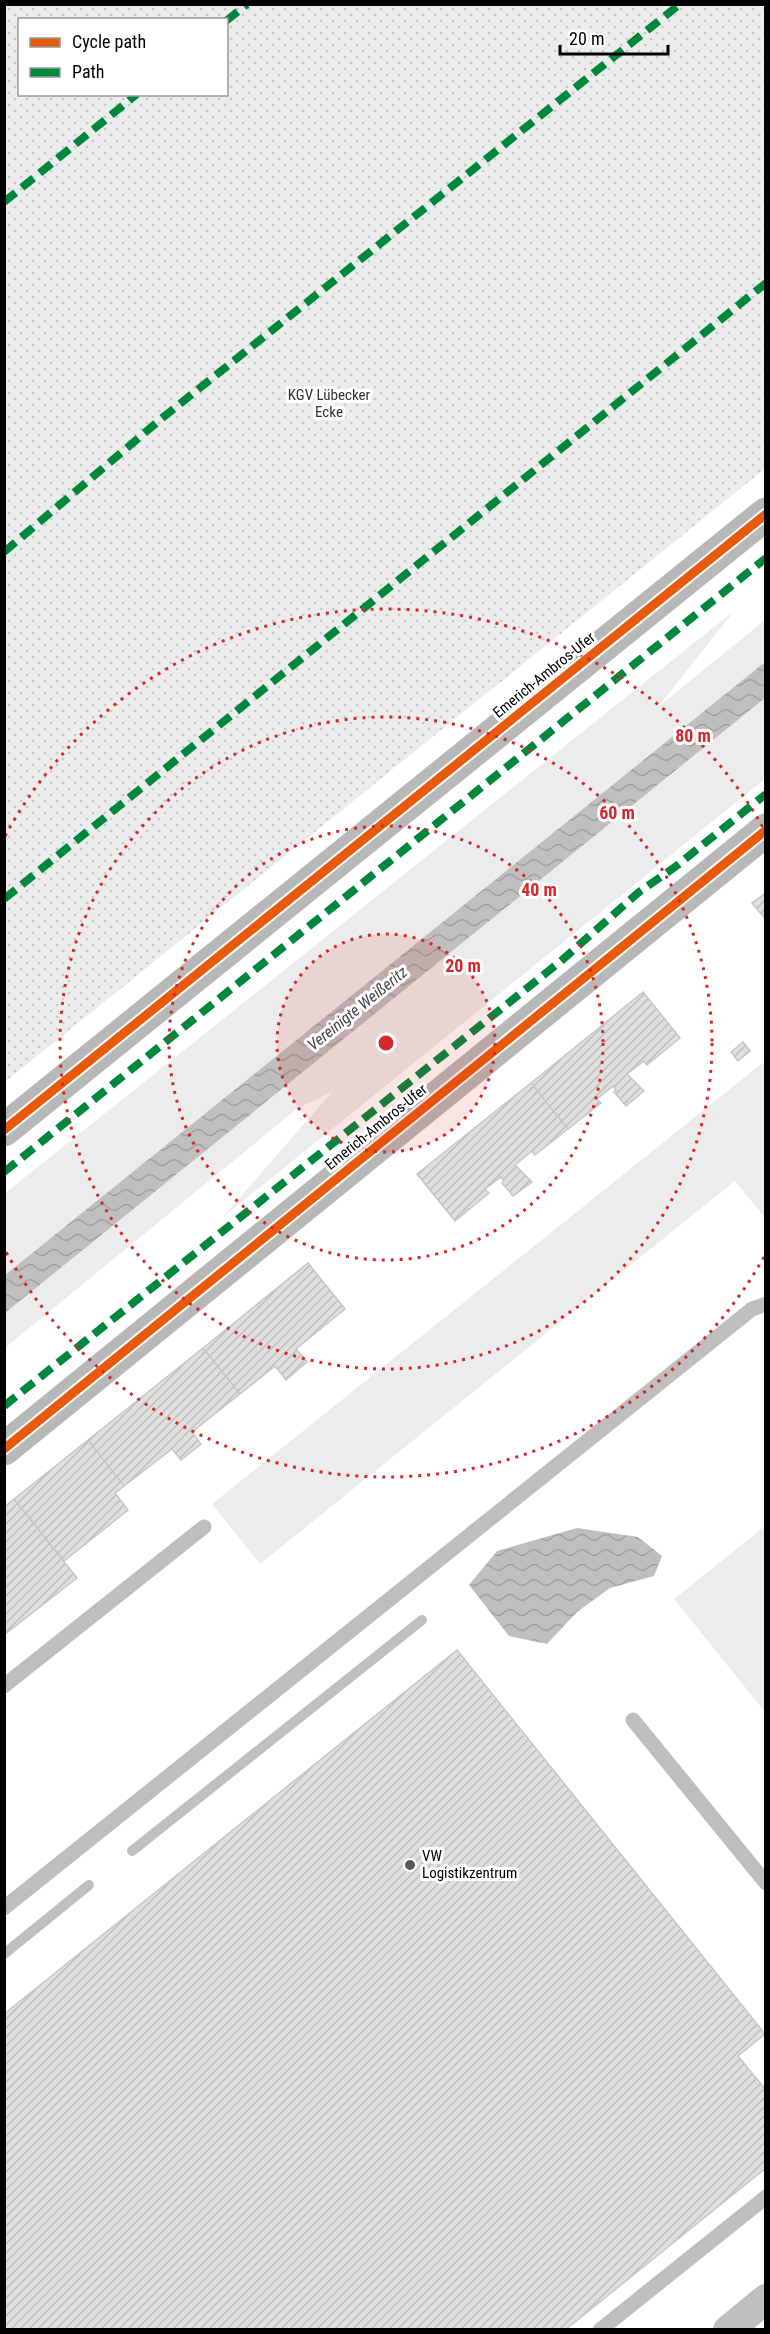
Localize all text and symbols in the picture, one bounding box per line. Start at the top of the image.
legend [18,18,228,96]
scale bar [560,18,668,56]
text: 20 m [569,28,604,49]
text: Cycle path [72,31,146,52]
text: Path [72,61,105,82]
park label: KGV Lübecker Ecke [288,386,371,421]
street label: Emerich-Ambros-Ufer [489,628,599,722]
text: 80 m [675,725,711,746]
text: 60 m [599,802,635,823]
text: 40 m [521,879,557,900]
text: 20 m [445,955,481,976]
water label: Vereinigte Weißeritz [304,962,411,1054]
centre of rings [376,1033,396,1053]
street label: Emerich-Ambros-Ufer [321,1080,431,1174]
place label: VW Logistikzentrum [422,1847,517,1882]
marker: VW Logistikzentrum [403,1858,417,1872]

